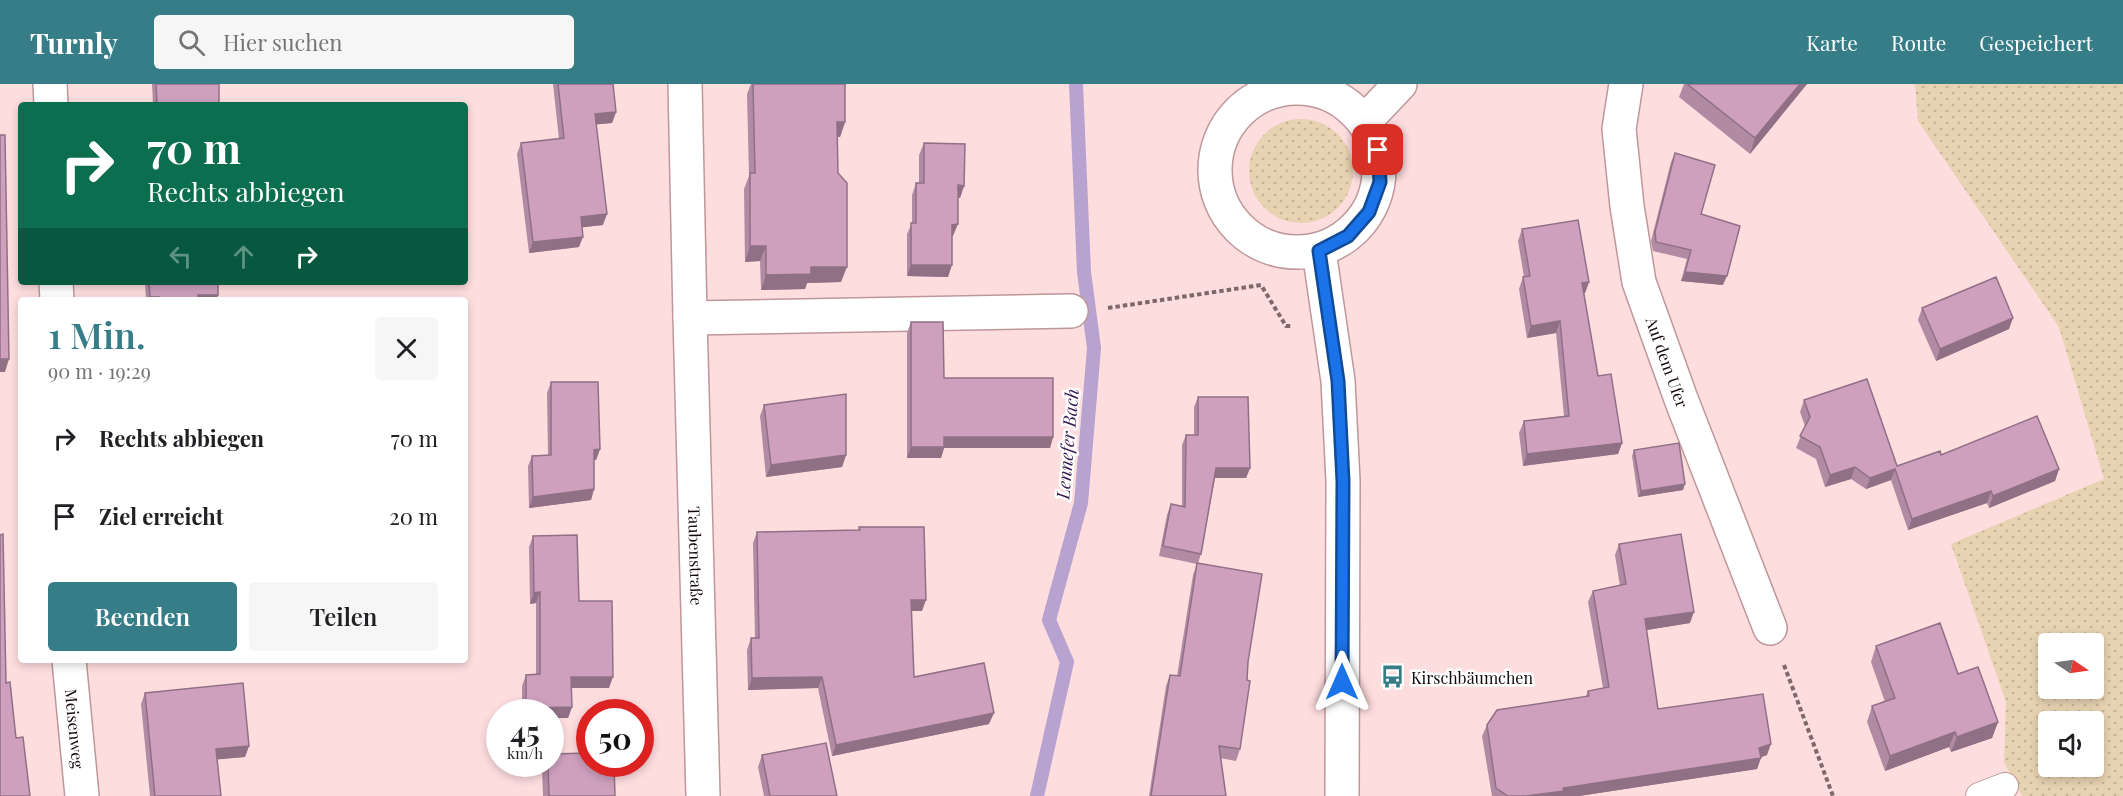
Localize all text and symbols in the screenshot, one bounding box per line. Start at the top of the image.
search box [154,15,574,69]
text: Turnly [30,24,118,61]
icon: search [175,26,208,59]
text: Hier suchen [223,27,342,57]
text: Karte [1806,28,1858,56]
text: Route [1891,28,1946,56]
text: Gespeichert [1979,28,2093,56]
text: 70 m [147,119,241,175]
pin [1352,124,1403,175]
icon: right [48,126,126,204]
icon: arrive [1361,133,1394,166]
text: Rechts abbiegen [147,173,345,209]
icon: left [164,240,197,273]
icon: ahead [227,240,260,273]
icon: right [290,240,323,273]
text: 1 Min. [48,310,145,358]
street label: Auf dem Ufer [1642,313,1694,410]
button: close [375,317,438,380]
text: 90 m · 19:29 [48,357,151,384]
water label: Lennefer Bach [1050,388,1084,501]
icon: right [48,422,81,455]
text: Rechts abbiegen [99,423,264,453]
text: 70 m [391,423,438,453]
icon: arrive [48,500,81,533]
text: Ziel erreicht [99,501,223,531]
text: 20 m [389,501,438,531]
street label: Taubenstraße [685,506,708,606]
button: Beenden [48,582,237,651]
button: Teilen [249,582,438,651]
north arrow [2038,633,2104,699]
map controls [2038,633,2104,777]
position arrow [1310,650,1374,714]
bus stop icon: Kirschbäumchen [1380,664,1406,690]
place label: Kirschbäumchen [1411,667,1533,688]
street label: Meisenweg [61,688,90,770]
speed limit sign: 50 [576,699,654,777]
text: 45 [510,711,540,751]
button: sound [2038,711,2104,777]
text: km/h [507,743,543,763]

